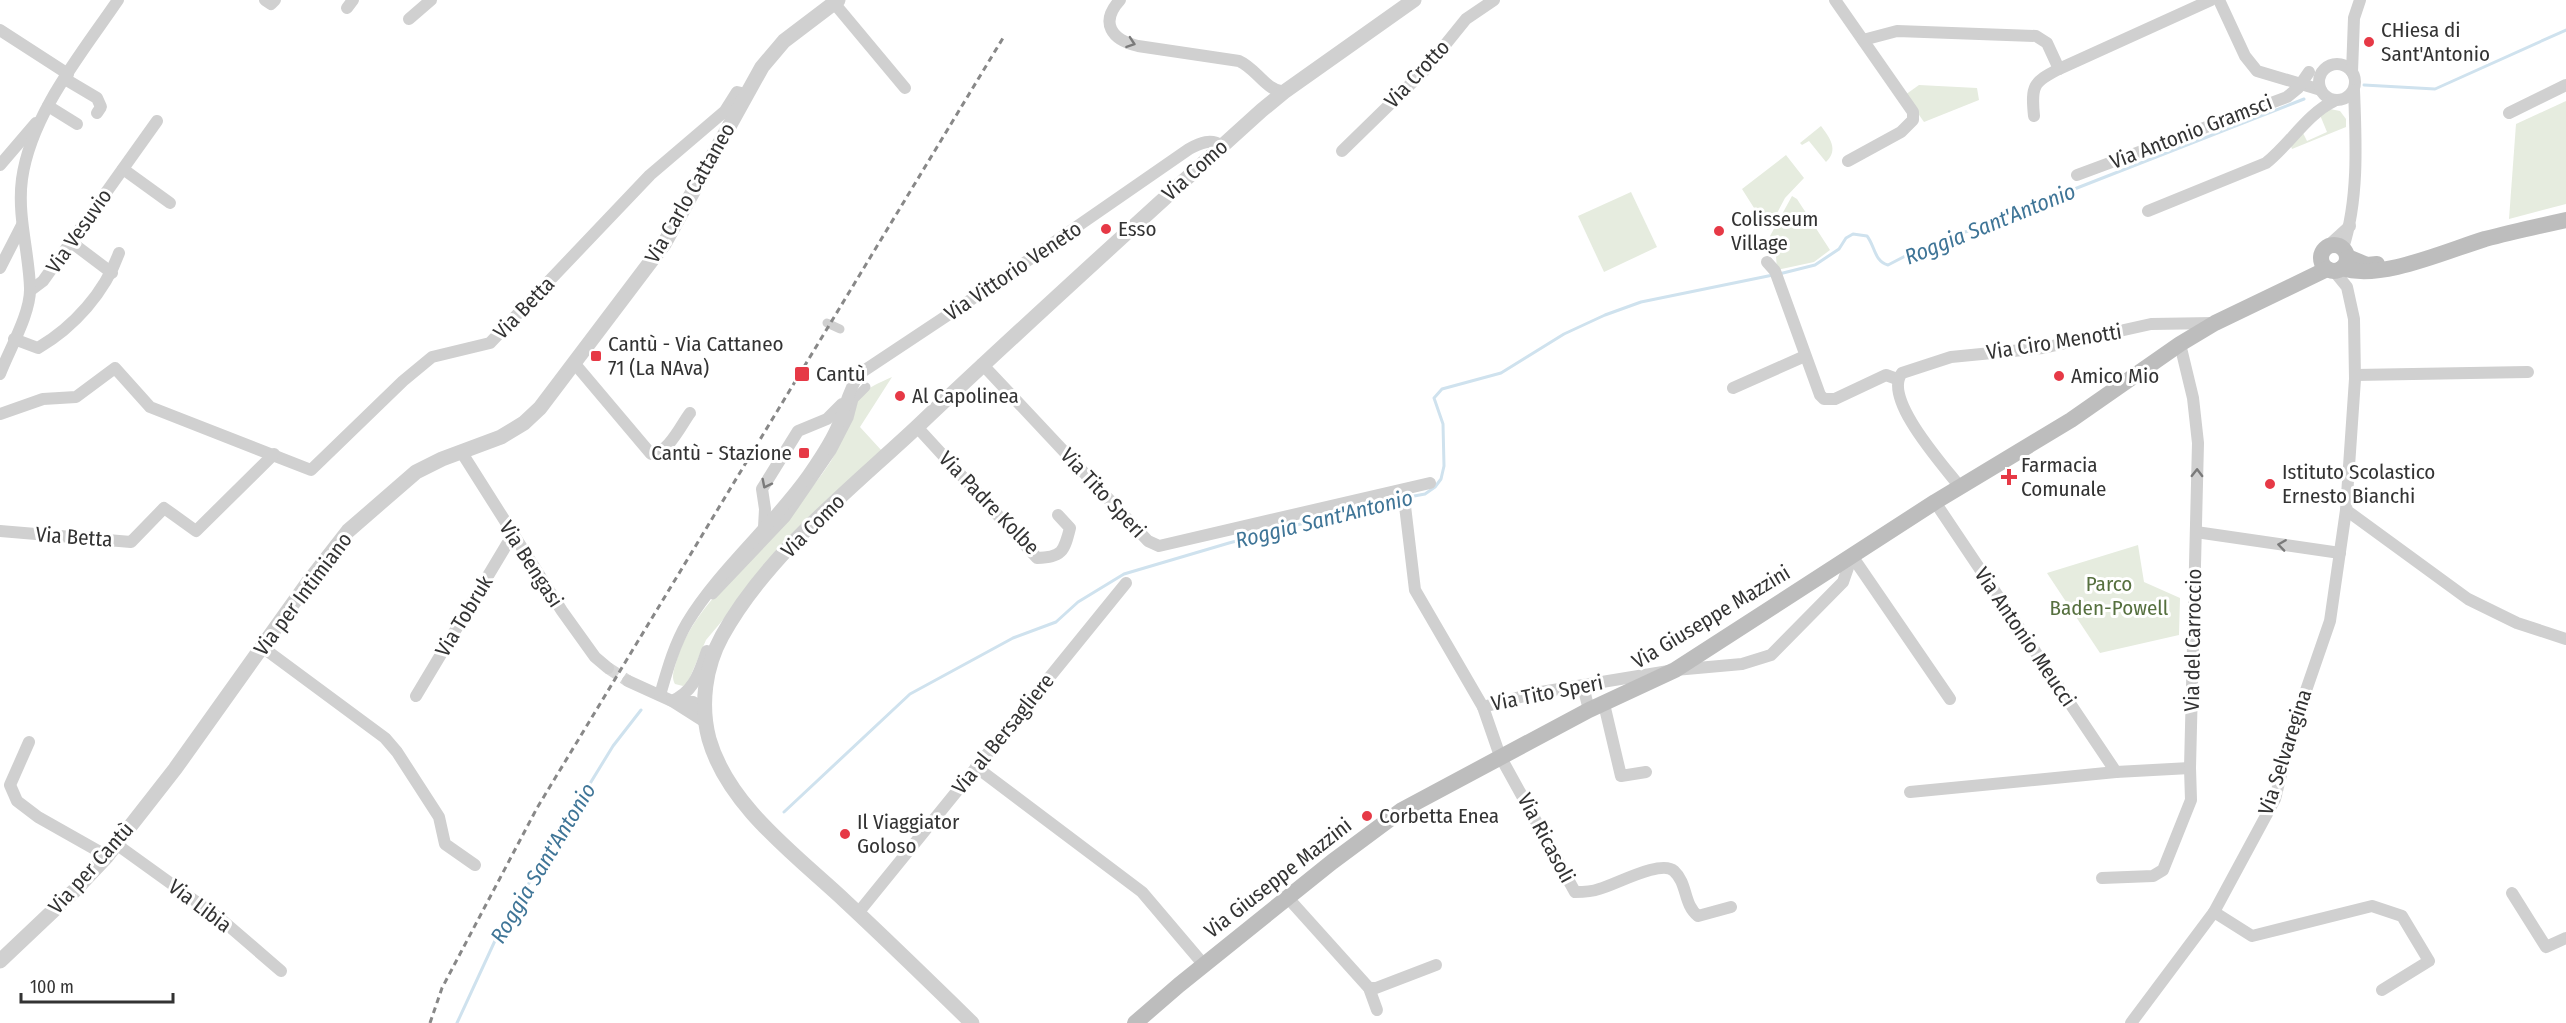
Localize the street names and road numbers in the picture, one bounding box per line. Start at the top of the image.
street label: Via Crotto [1379,34,1455,114]
street label: Via Antonio Gramsci [2106,89,2276,175]
street label: Via Carlo Cattaneo [639,118,741,268]
street label: Via Como [1157,134,1233,206]
street label: Via Vesuvio [40,184,118,278]
street label: Via Vittorio Veneto [939,216,1087,326]
street label: Via Betta [488,271,560,345]
street label: Via Ciro Menotti [1985,318,2123,366]
street label: Via Tito Speri [1055,443,1151,543]
street label: Via Padre Kolbe [933,446,1045,560]
street label: Via Como [776,489,850,563]
street label: Via Bengasi [493,516,569,612]
street label: Via Betta [35,521,113,553]
street label: Via per Intimiano [248,527,358,661]
street label: Via Giuseppe Mazzini [1627,560,1795,674]
street label: Via Antonio Meucci [1969,562,2081,712]
street label: Via del Carroccio [2179,568,2207,712]
street label: Via Tobruk [430,571,498,661]
street label: Via al Bersagliere [946,668,1060,800]
street label: Via Tito Speri [1489,669,1605,717]
street label: Via Selvaregina [2253,686,2317,818]
street label: Via Ricasoli [1512,789,1580,887]
street label: Via Giuseppe Mazzini [1199,812,1357,944]
street label: Via per Cantù [43,817,139,919]
street label: Via Libia [163,874,237,938]

